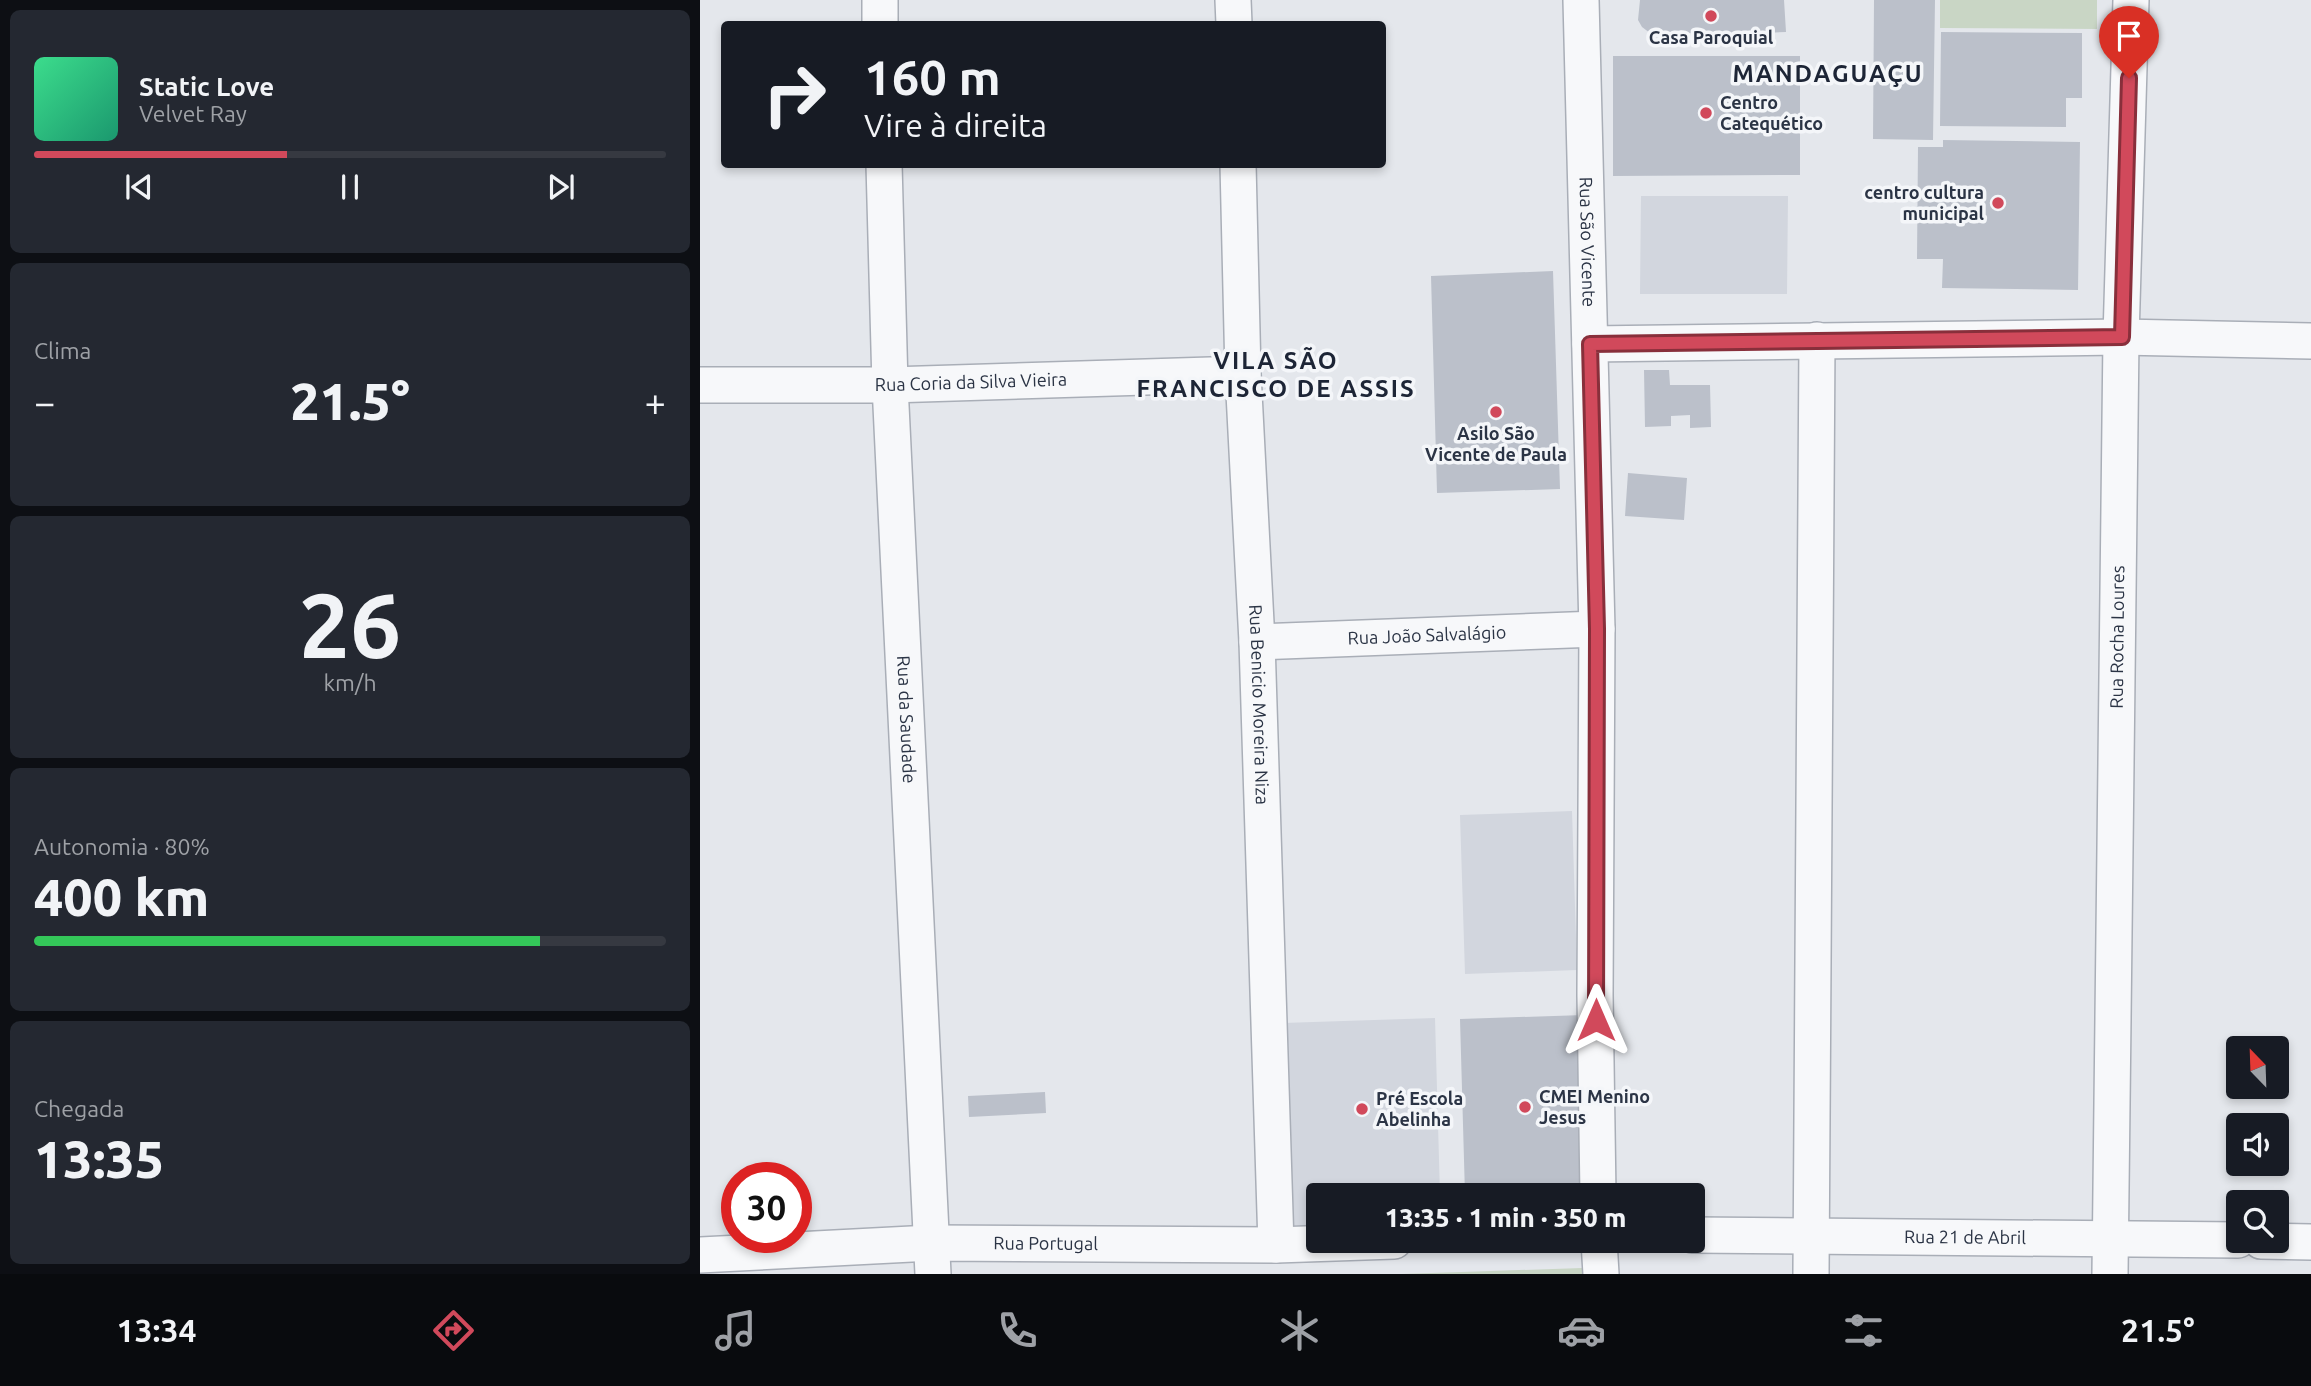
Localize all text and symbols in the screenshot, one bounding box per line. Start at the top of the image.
pin [2099,6,2159,78]
marker: Casa Paroquial [1703,8,1719,24]
icon: arrive [2110,17,2148,55]
place label: Casa Paroquial [1649,27,1774,47]
icon: right [749,49,840,140]
text: 160 m [864,49,1001,104]
district label: MANDAGUAÇU [1732,60,1924,87]
text: Static Love [139,72,274,101]
place label: Centro Catequético [1720,92,1823,133]
text: Velvet Ray [139,101,247,126]
marker: Centro Catequético [1698,105,1714,121]
text: Vire à direita [864,107,1047,143]
icon: previous [120,168,158,206]
icon: pause [331,168,369,206]
icon: next [542,168,580,206]
street label: Rua São Vicente [1577,177,1600,307]
place label: centro cultura municipal [1864,182,1985,223]
marker: centro cultura municipal [1990,195,2006,211]
text: Clima [34,338,91,363]
district label: VILA SÃO FRANCISCO DE ASSIS [1136,346,1416,402]
street label: Rua Coria da Silva Vieira [875,368,1067,394]
text: 21.5° [290,372,410,430]
text: − [34,381,55,423]
text: + [645,381,666,423]
marker: Asilo São Vicente de Paula [1488,404,1504,420]
place label: Asilo São Vicente de Paula [1425,423,1567,464]
street label: Rua Rocha Loures [2106,565,2127,709]
text: 26 [299,573,401,675]
street label: Rua Benicio Moreira Niza [1246,604,1273,805]
street label: Rua João Salvalágio [1347,621,1507,648]
street label: Rua da Saudade [894,655,920,784]
text: km/h [323,670,377,695]
text: Autonomia · 80% [34,834,210,859]
text: 400 km [34,868,209,926]
position arrow [1559,983,1633,1057]
north arrow [2226,1036,2289,1099]
map controls [2226,1036,2289,1253]
place label: CMEI Menino Jesus [1539,1086,1650,1127]
place label: Pré Escola Abelinha [1376,1088,1463,1129]
text: Chegada [34,1096,124,1121]
marker: CMEI Menino Jesus [1517,1099,1533,1115]
marker: Pré Escola Abelinha [1354,1101,1370,1117]
button: sound [2226,1113,2289,1176]
text: 13:35 [34,1130,164,1188]
speed limit sign: 30 [721,1162,812,1253]
button: search [2226,1190,2289,1253]
text: 13:35 · 1 min · 350 m [1385,1203,1626,1232]
street label: Rua 21 de Abril [1904,1226,2026,1247]
street label: Rua Portugal [993,1232,1098,1253]
icon: directions [429,1306,478,1355]
icon: music [711,1306,760,1355]
icon: phone [993,1306,1042,1355]
icon: climate [1275,1306,1324,1355]
icon: car [1557,1306,1606,1355]
icon: filters [1839,1306,1888,1355]
text: 13:34 [116,1312,197,1348]
text: 21.5° [2121,1312,2194,1348]

